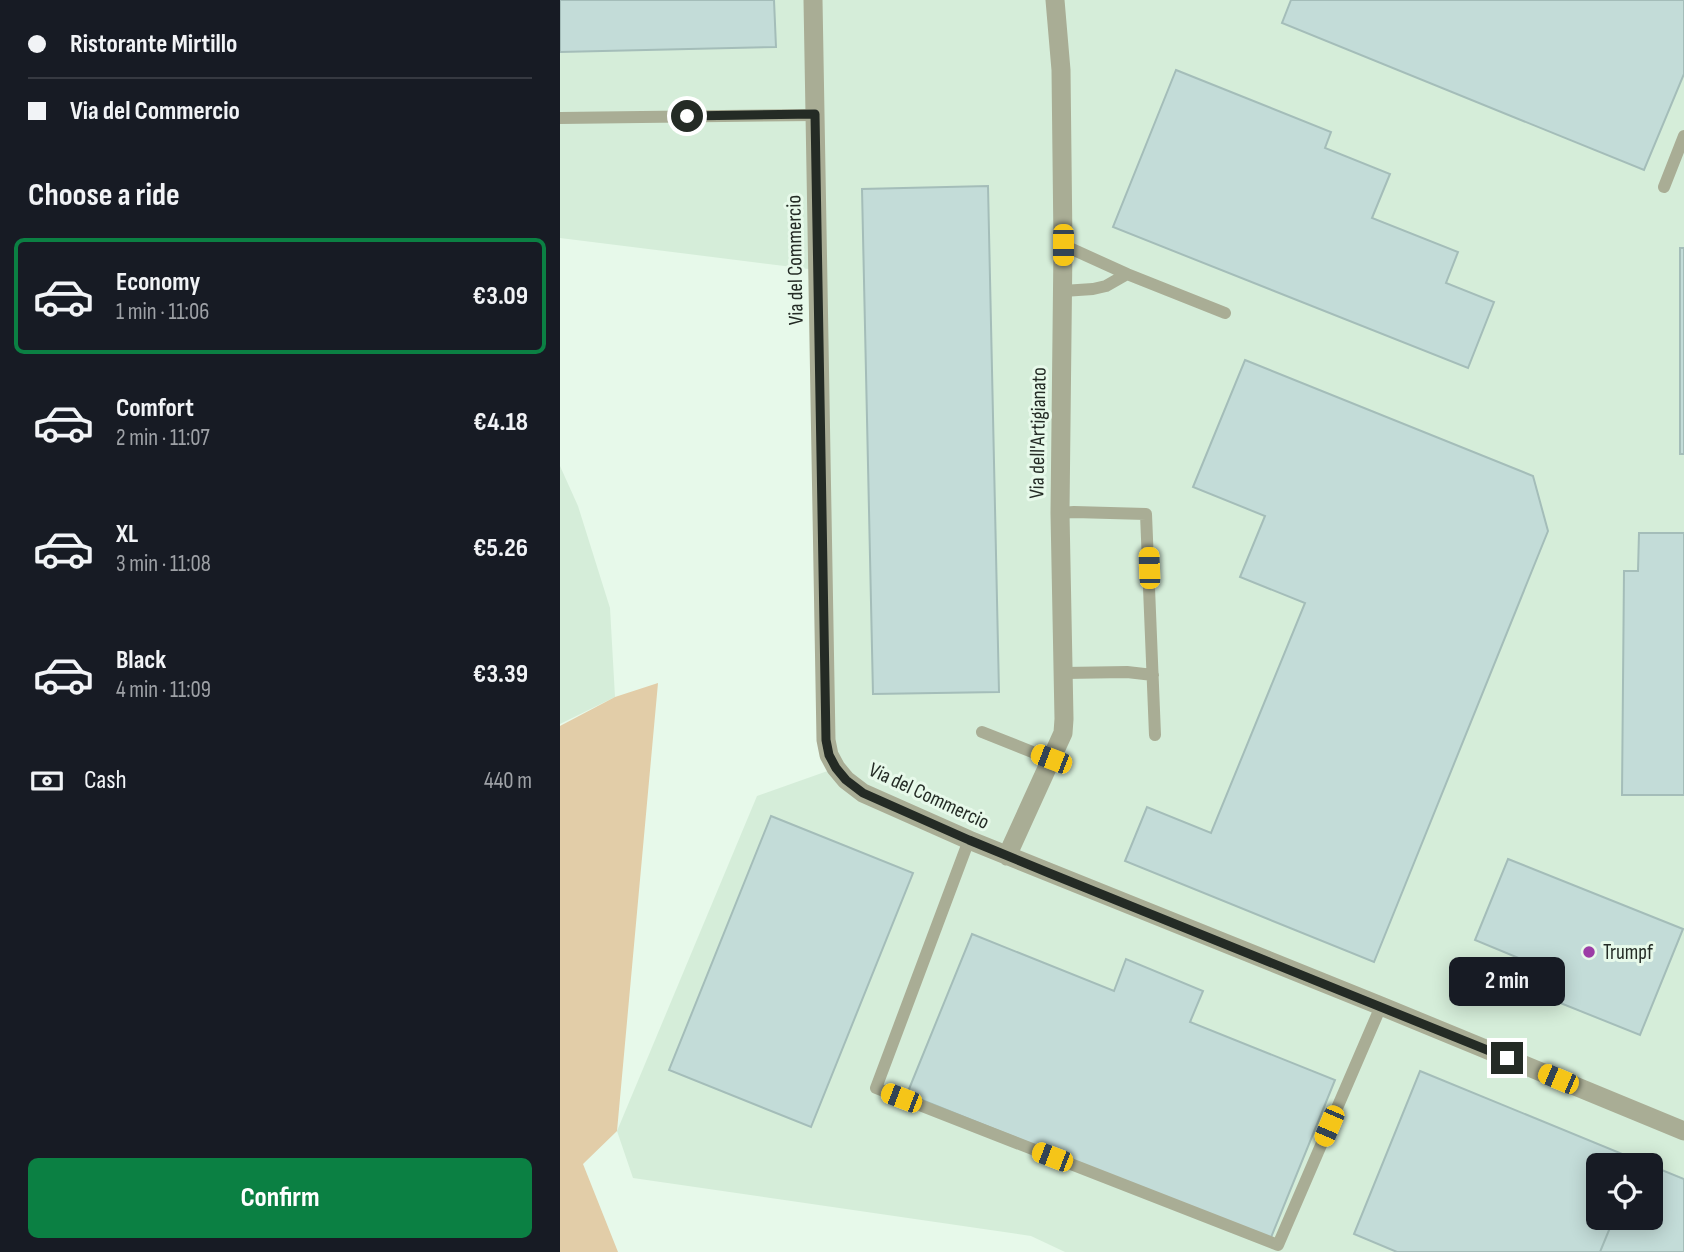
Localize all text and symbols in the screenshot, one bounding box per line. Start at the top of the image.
text: Ristorante Mirtillo [70,29,237,60]
text: Via del Commercio [70,96,240,127]
route start [671,100,703,132]
text: Choose a ride [28,176,180,215]
street label: Via del Commercio [781,195,809,325]
car [1053,224,1074,266]
icon: car [32,265,95,328]
text: Economy [116,267,200,298]
text: €3.09 [473,281,528,312]
text: 1 min · 11:06 [116,298,209,326]
street label: Via dell'Artigianato [1024,367,1052,499]
icon: car [32,391,95,454]
text: Comfort [116,393,194,424]
text: €4.18 [473,407,528,438]
text: 2 min · 11:07 [116,424,210,452]
icon: car [32,517,95,580]
text: XL [116,519,138,550]
text: €5.26 [473,533,528,564]
car [1138,547,1161,589]
text: 3 min · 11:08 [116,550,211,578]
icon: car [32,643,95,706]
text: Black [116,645,166,676]
text: €3.39 [473,659,528,690]
text: 4 min · 11:09 [116,676,211,704]
car [1028,742,1075,776]
street label: Via del Commercio [865,757,993,835]
icon: cash [28,762,66,800]
text: Cash [84,765,127,796]
text: 440 m [484,767,532,795]
place label: Trumpf [1603,940,1654,965]
marker: Trumpf [1581,944,1597,960]
callout: 2 min [1449,956,1565,1006]
text: 2 min [1485,967,1529,995]
route end [1491,1042,1523,1074]
car [1535,1061,1582,1097]
car [878,1081,925,1115]
car [1312,1103,1347,1149]
car [1029,1140,1076,1174]
map controls [1586,1153,1663,1230]
button: locate [1586,1153,1663,1230]
button: Confirm [28,1158,532,1238]

